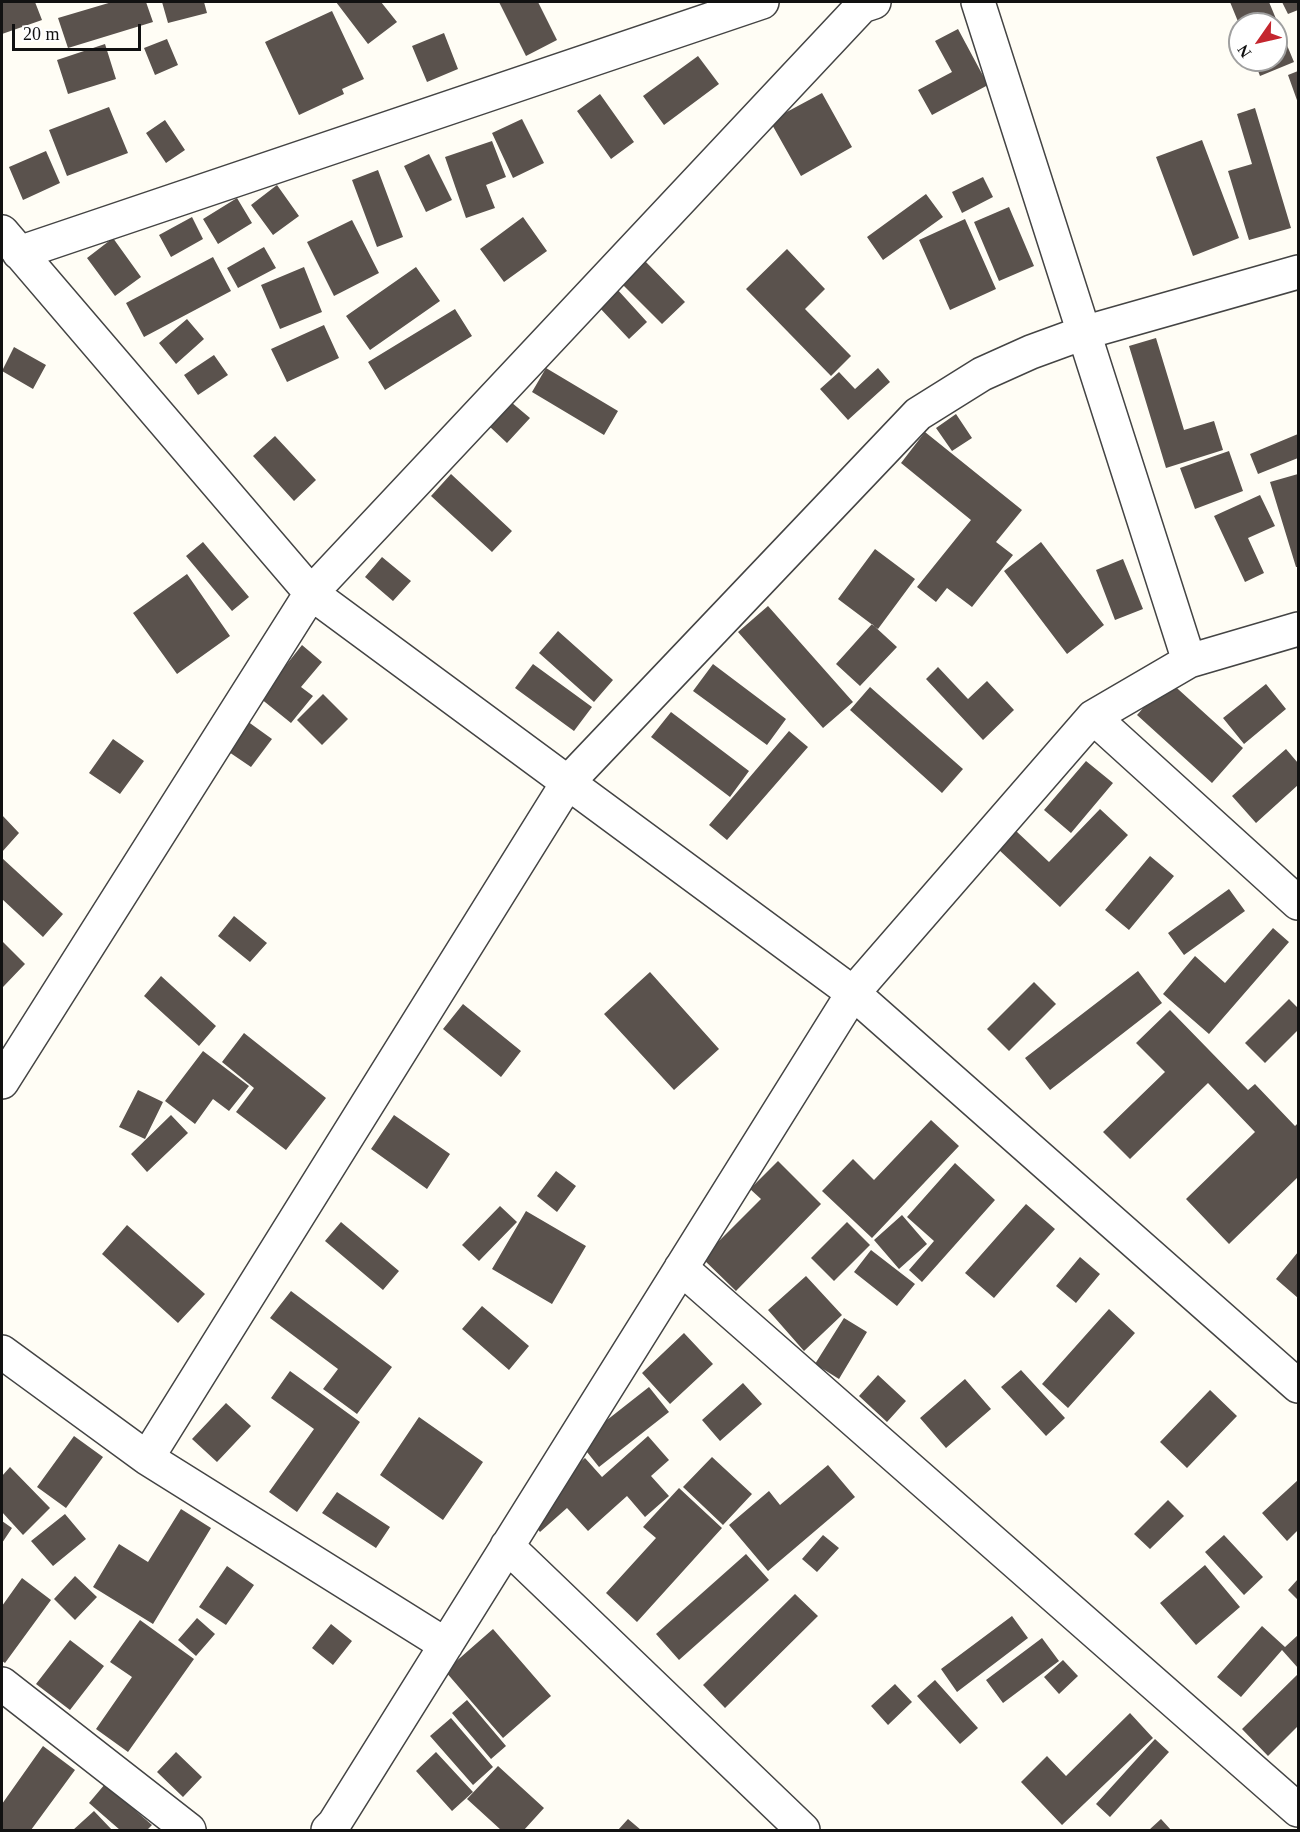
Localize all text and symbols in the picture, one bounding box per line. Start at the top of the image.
scale bar [15,12,144,50]
north arrow [1228,12,1288,72]
text: 20 m [23,24,60,44]
text: N [1234,42,1255,61]

